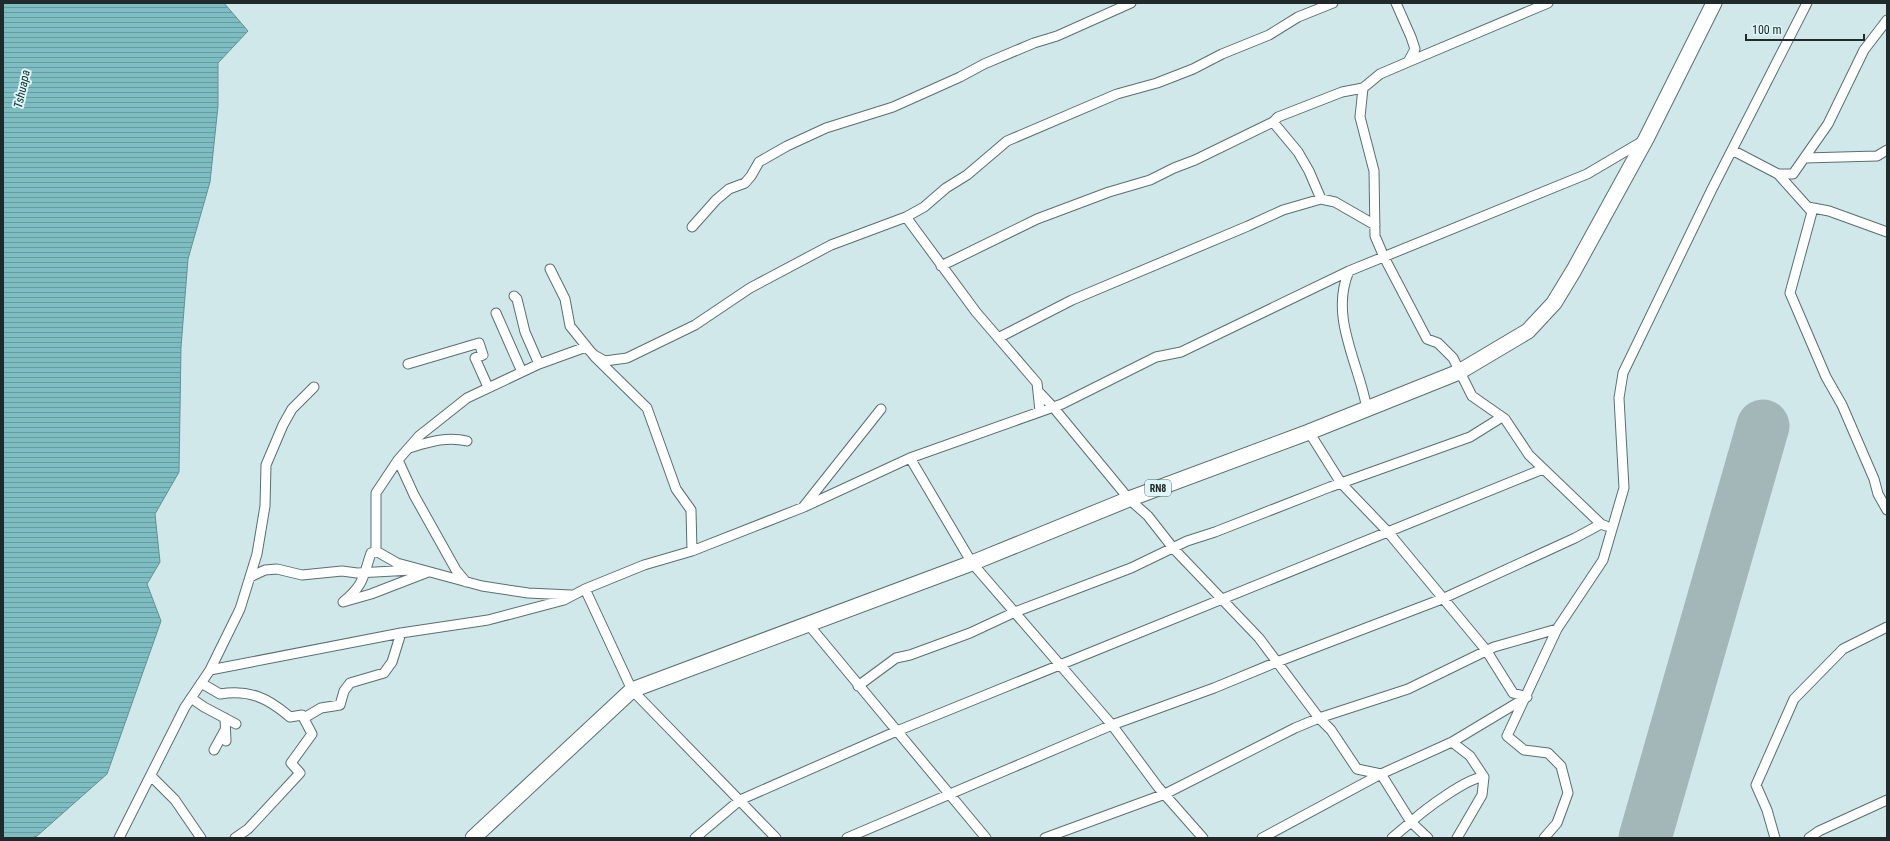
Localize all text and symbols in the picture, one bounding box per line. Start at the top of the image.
scale bar [1746,16,1864,42]
text: 100 m [1752,23,1782,37]
water label: Tshuapa [11,69,33,109]
road number: RN8 [1145,480,1171,496]

